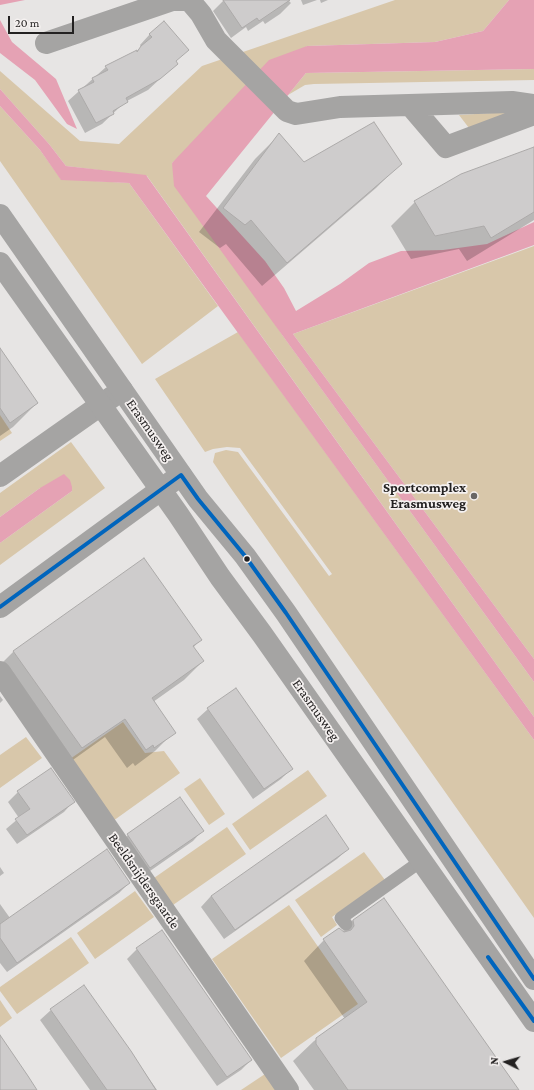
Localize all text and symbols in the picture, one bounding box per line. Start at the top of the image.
scale bar [10,8,76,34]
text: 20 m [15,16,39,30]
street label: Erasmusweg [123,396,177,464]
place label: Sportcomplex Erasmusweg [383,480,466,512]
marker: Sportcomplex Erasmusweg [469,491,479,501]
unlabelled marker [242,554,252,564]
street label: Erasmusweg [289,676,343,744]
street label: Beeldsnijdersgaarde [105,830,183,932]
north arrow [486,1042,526,1082]
text: N [488,1057,500,1065]

